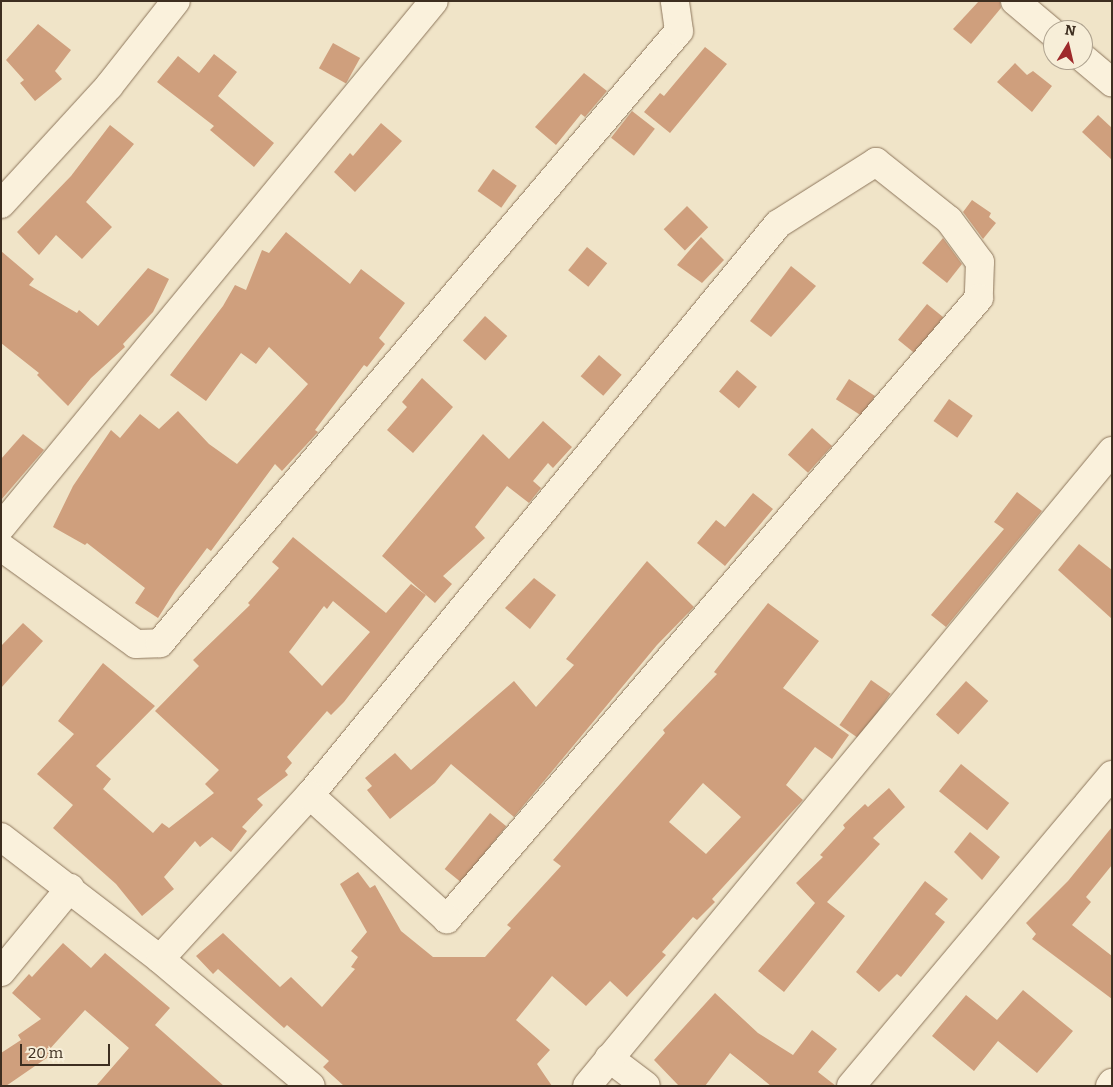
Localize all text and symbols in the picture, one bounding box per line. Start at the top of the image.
north arrow [1043,20,1093,70]
text: N [1064,21,1077,40]
scale bar [22,1034,112,1066]
text: 20 m [28,1044,63,1062]

